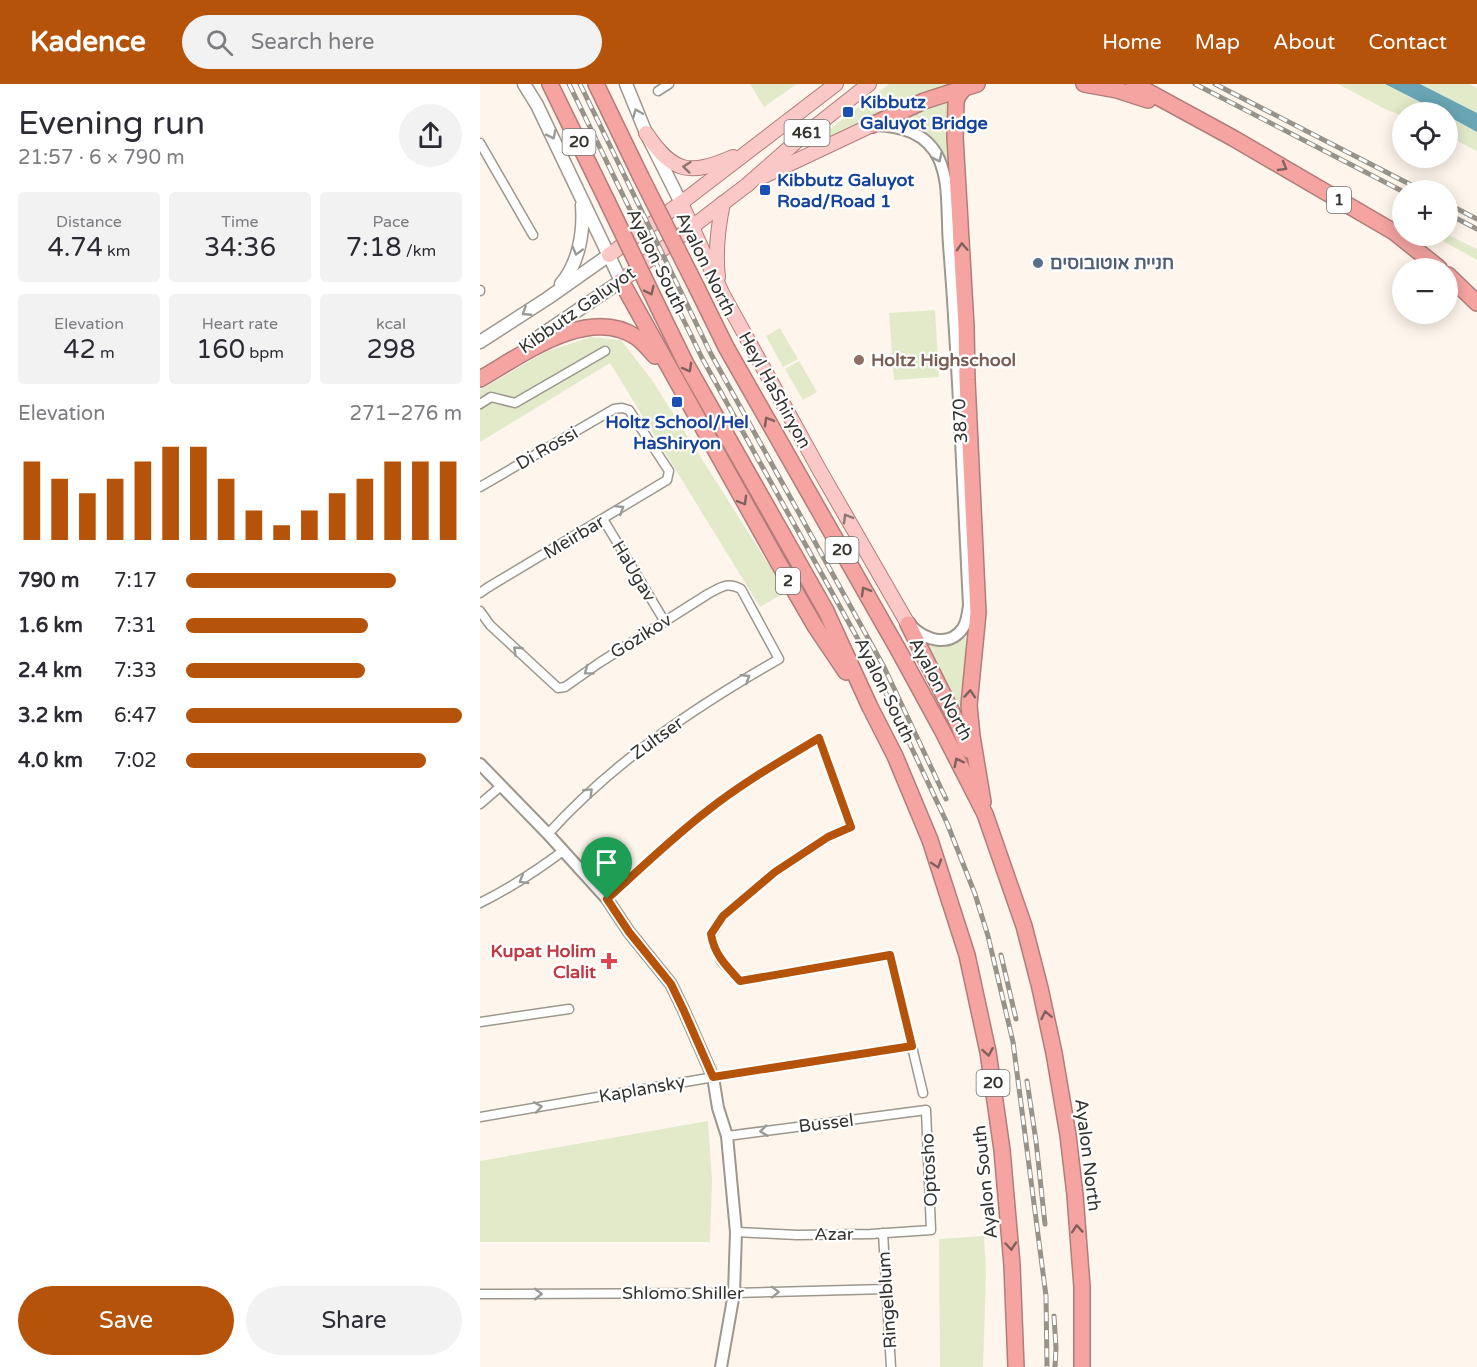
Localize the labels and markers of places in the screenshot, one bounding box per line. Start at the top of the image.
place label: Kibbutz Galuyot Bridge [860,91,988,134]
marker: Kibbutz Galuyot Bridge [841,105,855,119]
place label: Kibbutz Galuyot Road/Road 1 [777,169,914,212]
marker: Kibbutz Galuyot Road/Road 1 [758,183,772,197]
place label: חניית אוטובוסים [1050,252,1174,274]
marker: חניית אוטובוסים [1031,256,1045,270]
place label: Holtz Highschool [871,349,1016,371]
marker: Holtz Highschool [852,353,866,367]
marker: Holtz School/Hel HaShiryon [670,395,684,409]
place label: Holtz School/Hel HaShiryon [605,411,749,454]
pin [581,837,632,899]
place label: Kupat Holim Clalit [490,940,596,983]
marker: Kupat Holim Clalit [600,952,618,970]

